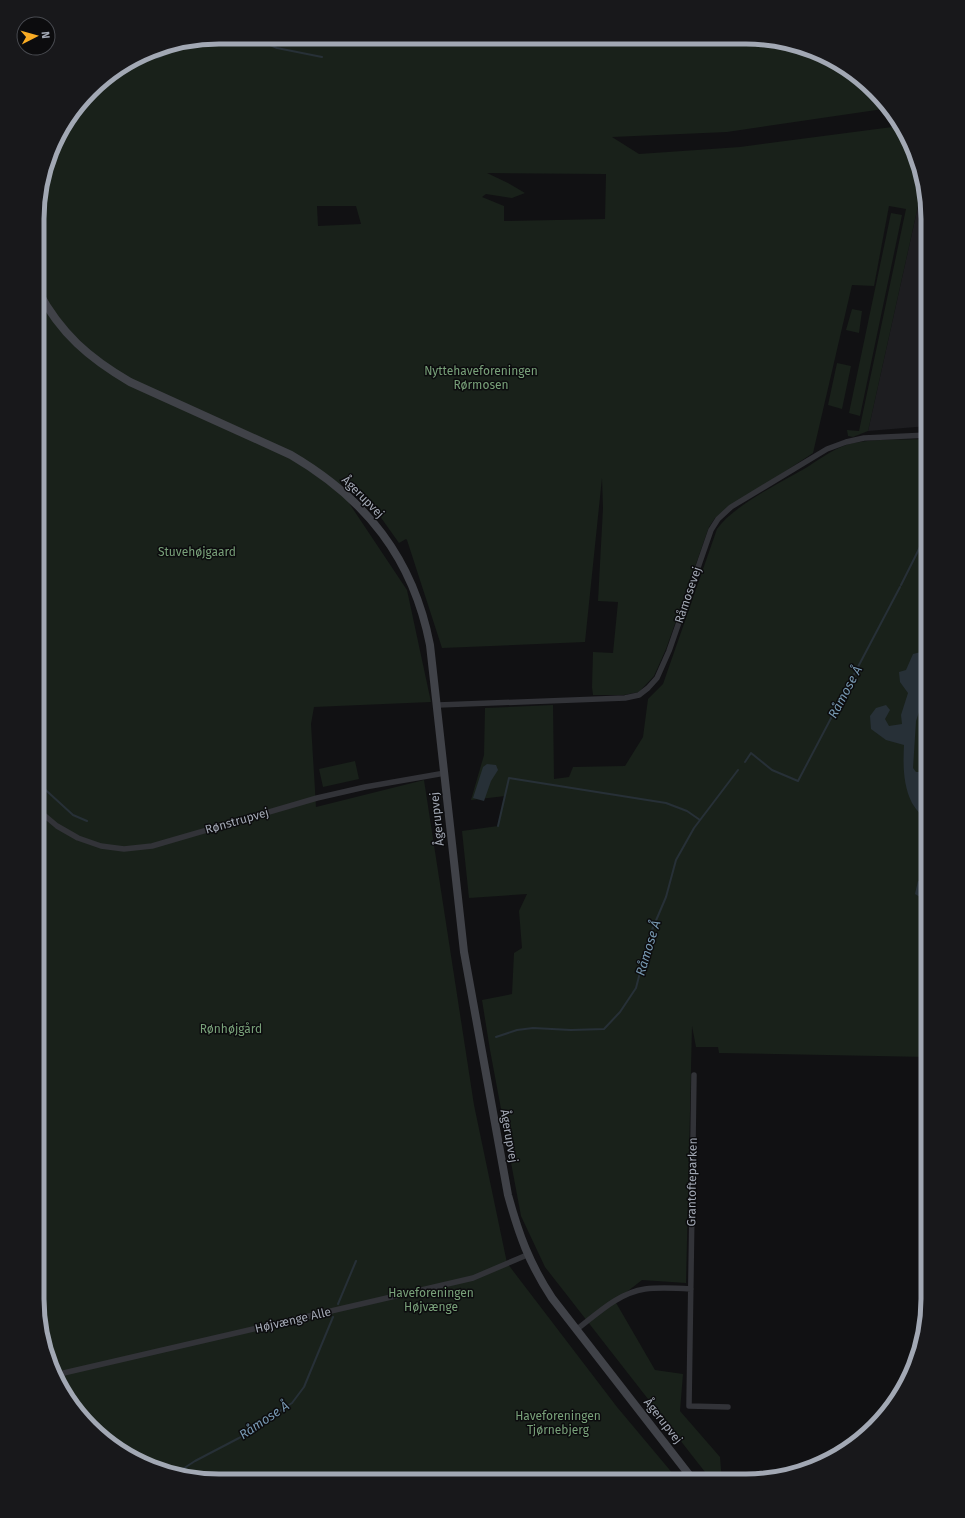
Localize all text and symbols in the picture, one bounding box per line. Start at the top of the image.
north arrow [16,16,56,56]
text: N [39,31,52,39]
park label: Nyttehaveforeningen Rørmosen [424,364,538,392]
street label: Ågerupvej [339,472,388,521]
park label: Stuvehøjgaard [158,545,236,559]
street label: Råmosevej [672,565,704,625]
water label: Råmose Å [824,663,865,721]
street label: Ågerupvej [425,791,447,847]
street label: Rønstrupvej [204,805,270,837]
water label: Råmose Å [632,918,664,977]
park label: Rønhøjgård [200,1022,262,1036]
street label: Ågerupvej [497,1108,523,1164]
street label: Grantofteparken [684,1137,700,1227]
park label: Haveforeningen Højvænge [388,1286,474,1314]
street label: Højvænge Alle [254,1304,332,1336]
street label: Ågerupvej [641,1394,687,1447]
water label: Råmose Å [236,1397,292,1442]
park label: Haveforeningen Tjørnebjerg [515,1409,601,1437]

